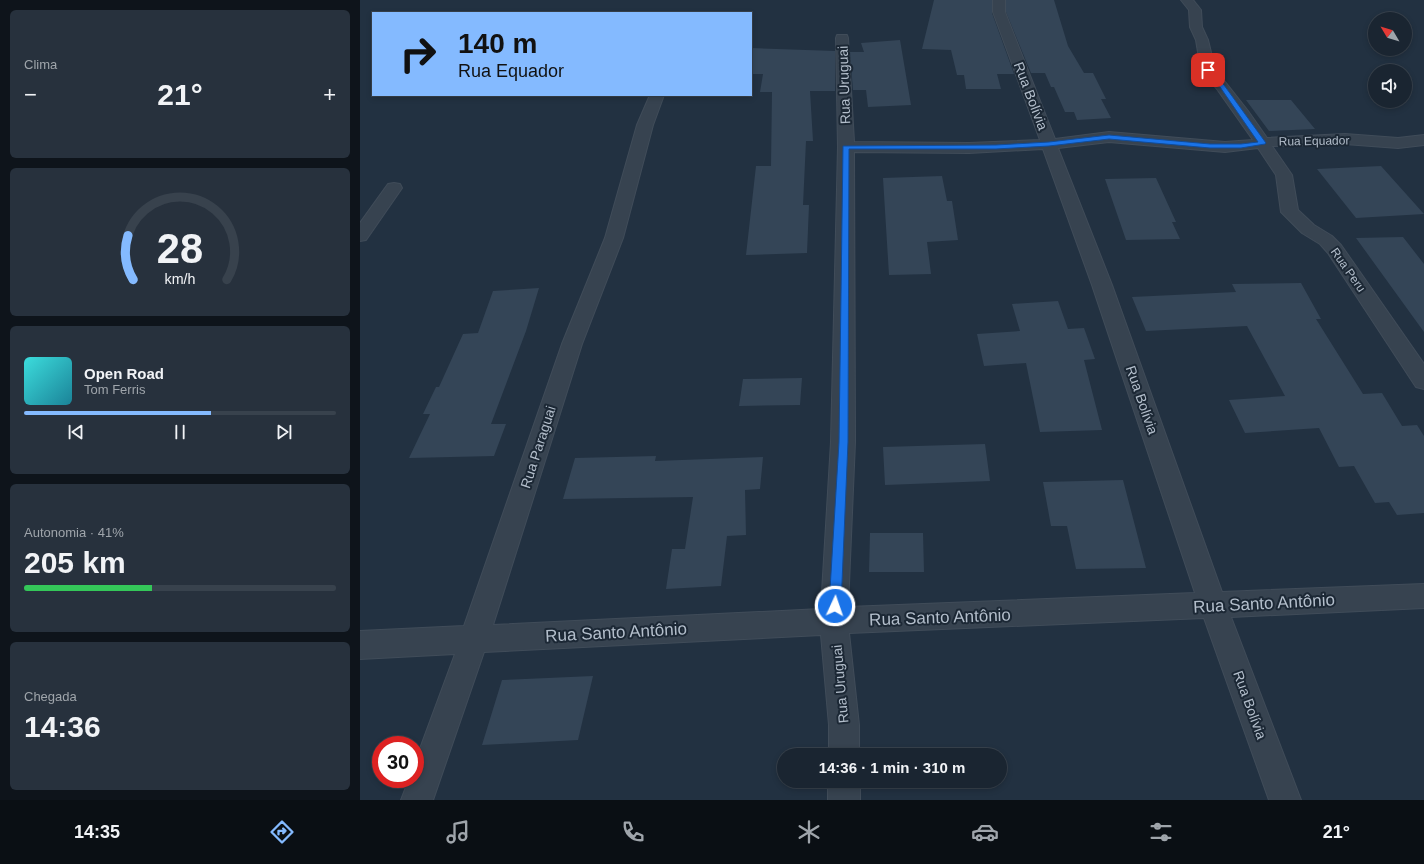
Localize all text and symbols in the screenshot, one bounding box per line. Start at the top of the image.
north arrow [1368,12,1412,56]
map controls [1368,12,1412,108]
icon: right [392,28,444,80]
text: 140 m [458,28,537,59]
street label: Rua Uruguai [835,45,853,125]
pin [1191,53,1225,87]
text: Clima [24,57,57,72]
icon: arrive [1197,59,1219,81]
street label: Rua Bolívia [1011,60,1051,132]
text: Rua Equador [458,61,564,81]
button: sound [1368,64,1412,108]
text: 21° [157,78,203,111]
text: − [24,82,37,107]
text: + [323,82,336,107]
street label: Rua Equador [1279,133,1349,149]
text: 28 [157,225,203,272]
street label: Rua Peru [1328,245,1368,295]
text: km/h [165,271,196,287]
street label: Rua Bolívia [1123,364,1161,437]
text: Open Road [84,365,164,382]
text: Tom Ferris [84,382,145,397]
street label: Rua Paraguai [517,404,559,490]
icon: previous [65,421,87,443]
icon: pause [169,421,191,443]
icon: next [273,421,295,443]
text: Autonomia · 41% [24,525,124,540]
text: 205 km [24,546,126,579]
position arrow [814,585,856,627]
street label: Rua Santo Antônio [1193,590,1335,617]
street label: Rua Santo Antônio [869,606,1011,629]
street label: Rua Santo Antônio [545,619,687,646]
street label: Rua Uruguai [829,644,851,724]
street label: Rua Bolívia [1230,669,1270,742]
text: Chegada [24,689,77,704]
text: 14:36 [24,710,101,743]
speed limit sign: 30 [372,736,424,788]
text: 14:36 · 1 min · 310 m [819,759,965,776]
icon: directions [268,818,296,846]
icon: music [444,818,472,846]
icon: phone [619,818,647,846]
icon: climate [795,818,823,846]
icon: car [971,818,999,846]
icon: filters [1147,818,1175,846]
text: 14:35 [74,822,120,842]
text: 21° [1323,822,1350,842]

